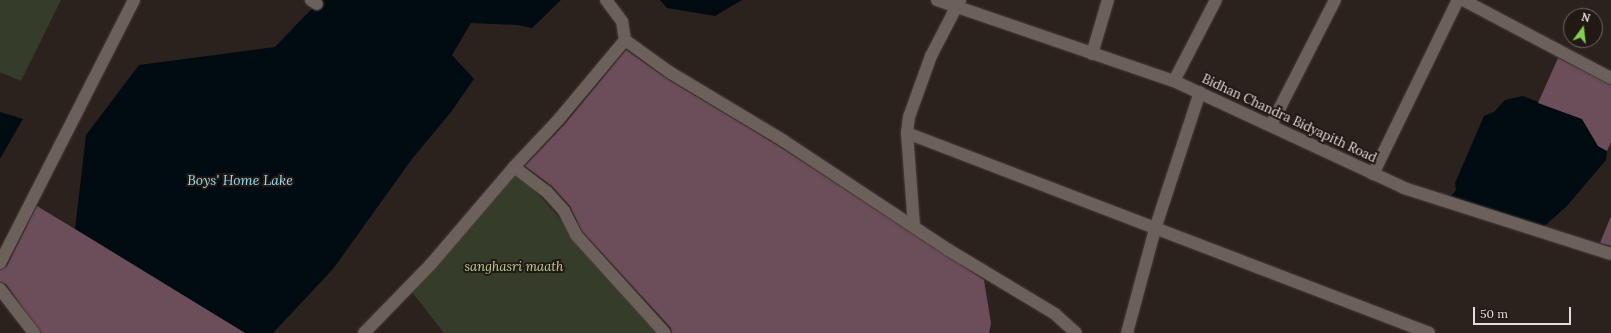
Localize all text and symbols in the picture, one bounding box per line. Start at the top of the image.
north arrow [1563,8,1603,48]
text: N [1580,10,1592,25]
street label: Bidhan Chandra Bidyapith Road [1199,72,1379,166]
water label: Boys' Home Lake [187,172,293,188]
park label: sanghasri maath [465,259,563,275]
scale bar [1475,299,1573,325]
text: 50 m [1480,306,1508,321]

